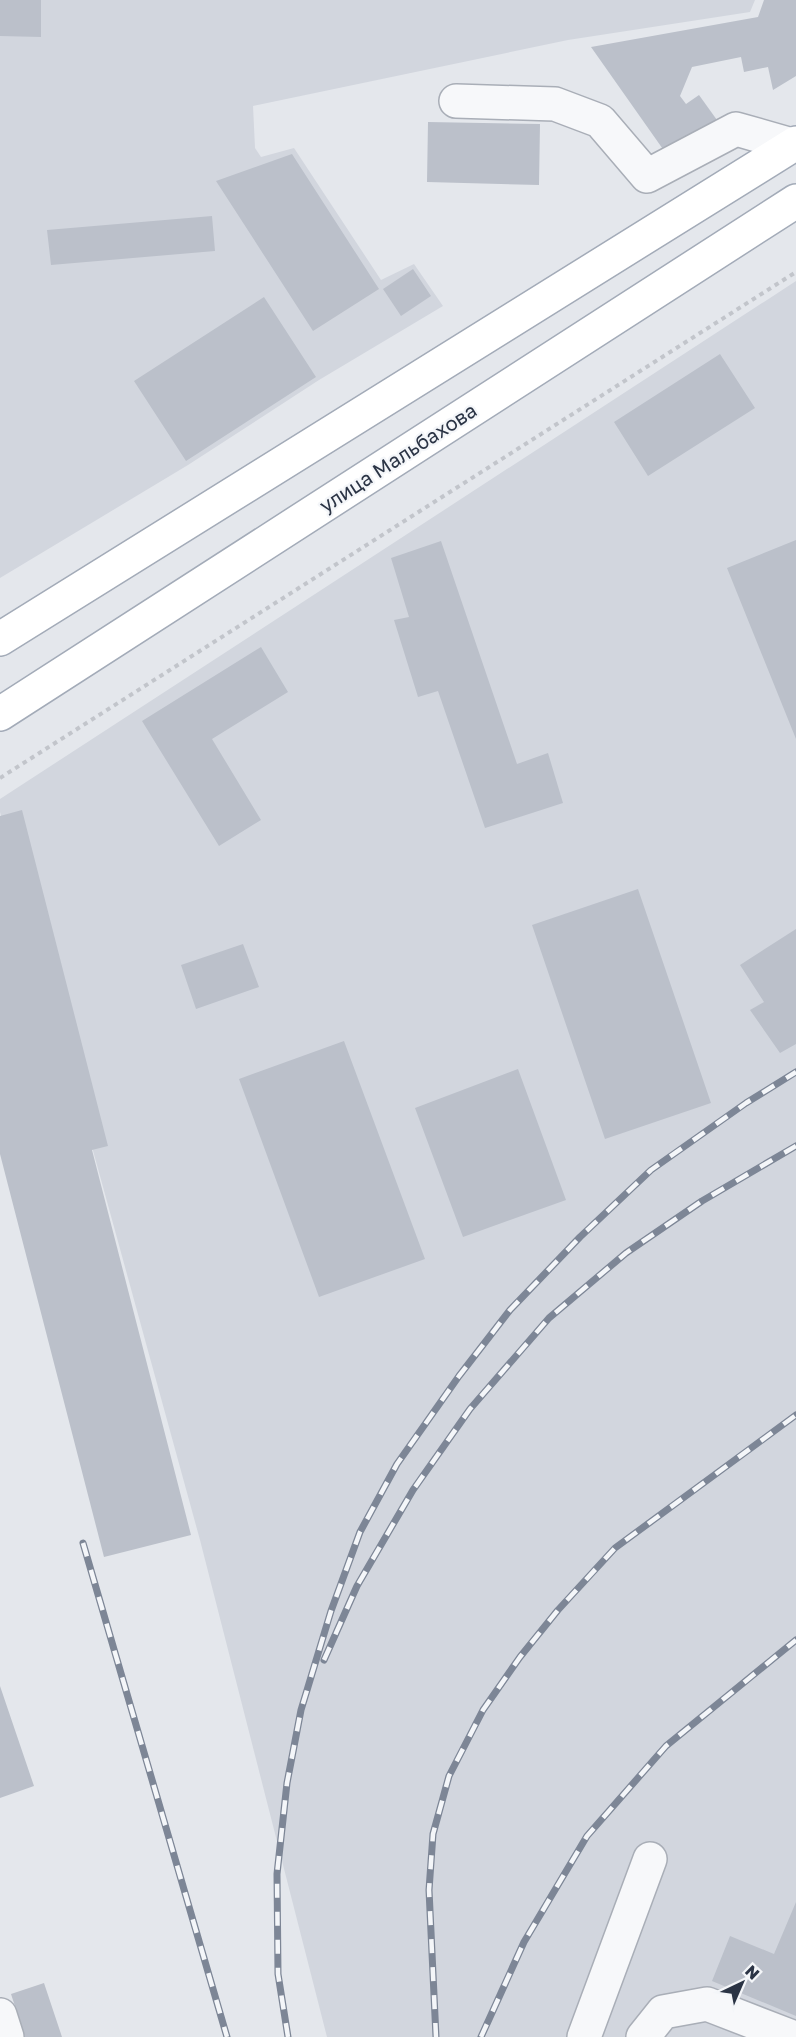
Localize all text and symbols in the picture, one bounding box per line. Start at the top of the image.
street label: улица Мальбахова [314,397,481,517]
north arrow [712,1953,772,2013]
text: N [741,1961,764,1984]

